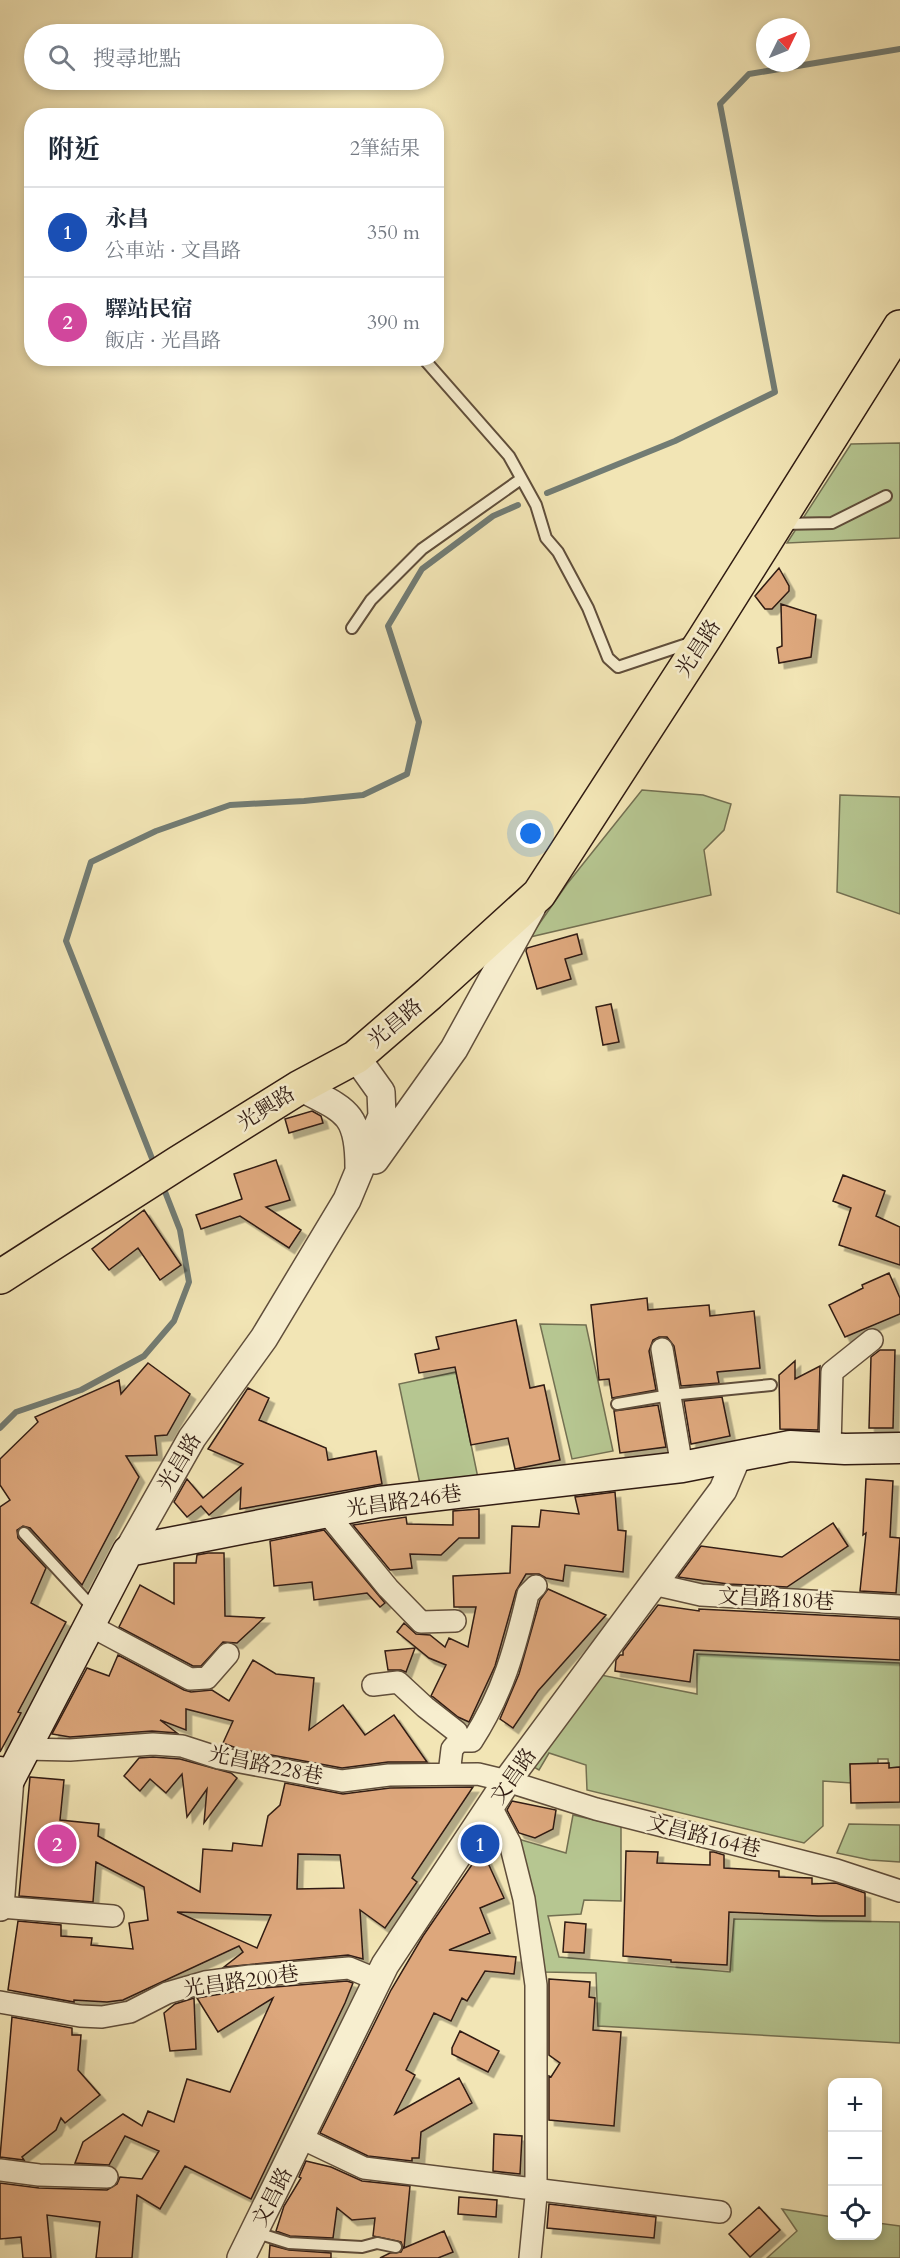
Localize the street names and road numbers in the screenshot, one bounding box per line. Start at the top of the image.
street label: 光昌路 [669,614,728,683]
street label: 光昌路 [362,992,429,1055]
street label: 光興路 [232,1079,301,1137]
street label: 光昌路 [151,1428,208,1497]
street label: 光昌路246巷 [344,1479,464,1524]
street label: 文昌路180巷 [717,1582,835,1617]
street label: 光昌路228巷 [206,1739,326,1792]
street label: 文昌路 [483,1742,543,1810]
street label: 文昌路164巷 [644,1808,764,1865]
street label: 光昌路200巷 [181,1959,301,2004]
street label: 文昌路 [245,2163,300,2232]

